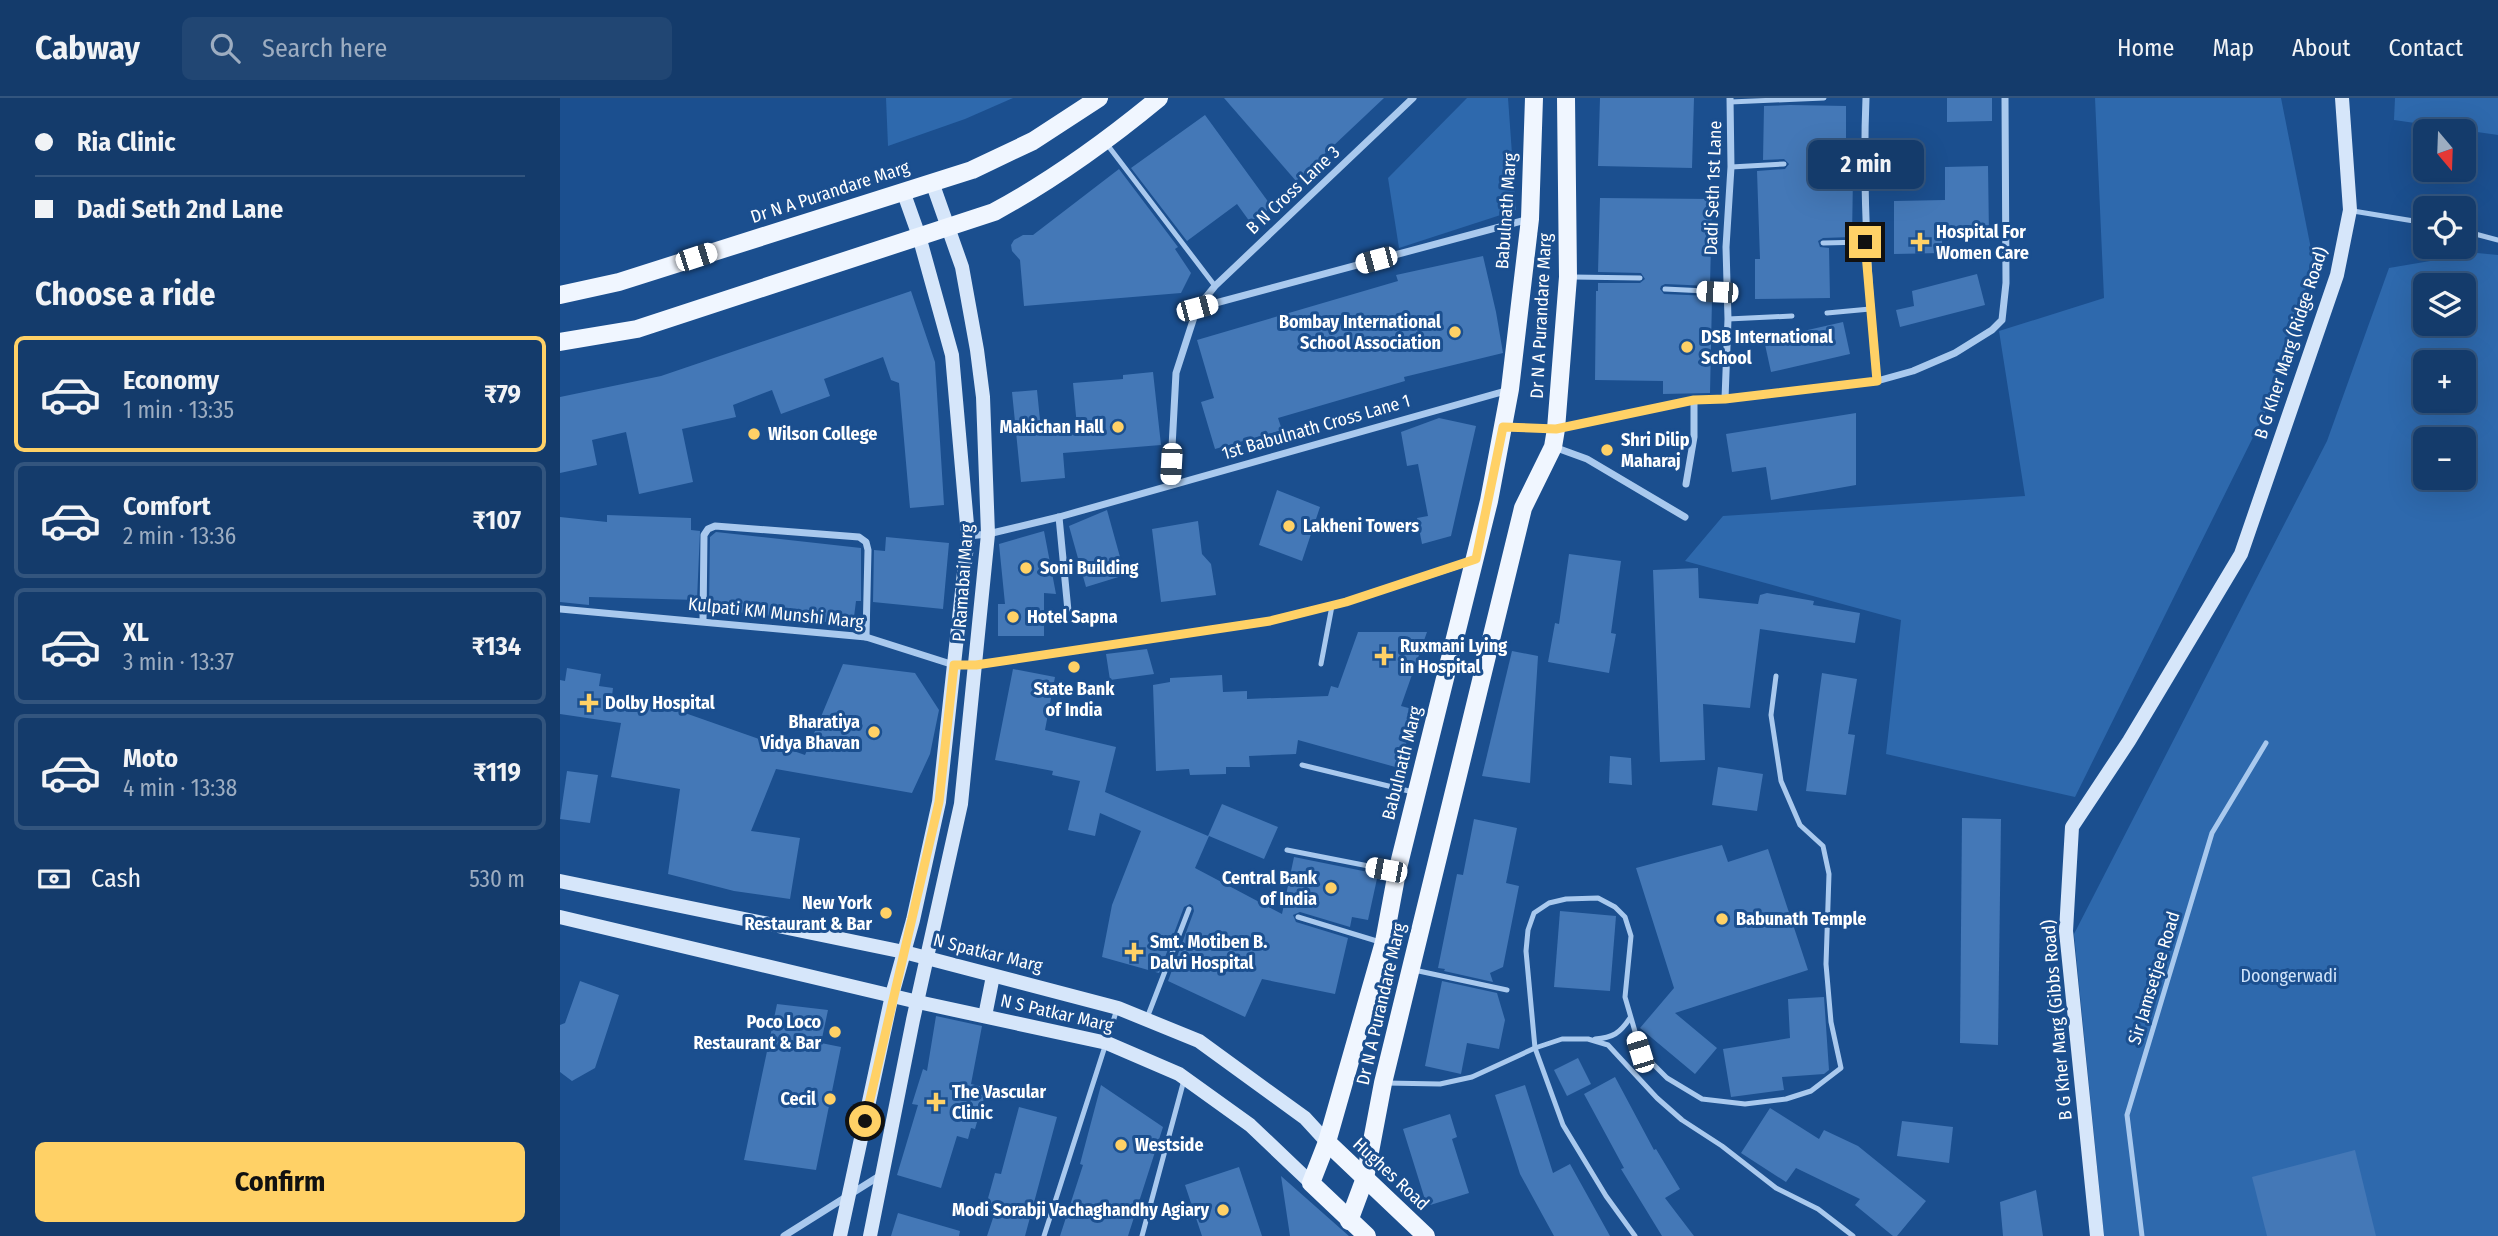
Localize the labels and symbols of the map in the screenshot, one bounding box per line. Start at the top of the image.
north arrow [2413,119,2476,182]
street label: Dadi Seth 1st Lane [1700,120,1726,256]
street label: B N Cross Lane 3 [1242,141,1344,239]
callout: 2 min [1807,141,1923,190]
street label: Babulnath Marg [1491,152,1521,270]
street label: Dr N A Purandare Marg [748,156,913,228]
place label: Hospital For Women Care [1936,221,2029,264]
route end [1849,226,1881,258]
street label: Dr N A Purandare Marg [1526,232,1556,399]
marker: Hospital For Women Care [1910,232,1930,252]
car [673,241,720,273]
car [1353,244,1400,276]
street label: B G Kher Marg (Ridge Road) [2250,244,2332,442]
car [1696,280,1739,304]
car [1174,292,1221,324]
place label: Bombay International School Association [1279,311,1441,354]
marker: Bombay International School Association [1447,324,1463,340]
place label: DSB International School [1701,326,1833,369]
marker: DSB International School [1679,339,1695,355]
street label: 1st Babulnath Cross Lane 1 [1219,390,1413,464]
place label: Makichan Hall [999,416,1104,438]
marker: Makichan Hall [1110,419,1126,435]
place label: Wilson College [768,423,877,445]
marker: Wilson College [746,426,762,442]
place label: Shri Dilip Maharaj [1621,429,1690,472]
car [1160,442,1183,486]
marker: Shri Dilip Maharaj [1599,442,1615,458]
place label: Lakheni Towers [1303,515,1419,537]
marker: Lakheni Towers [1281,518,1297,534]
street label: P Ramabai Marg [948,523,978,643]
place label: Soni Building [1040,557,1139,579]
marker: Soni Building [1018,560,1034,576]
street label: Kulpati KM Munshi Marg [687,593,866,633]
place label: Hotel Sapna [1027,606,1118,628]
marker: Hotel Sapna [1005,609,1021,625]
place label: Ruxmani Lying in Hospital [1400,635,1507,678]
marker: Ruxmani Lying in Hospital [1374,646,1394,666]
marker: State Bank of India [1066,659,1082,675]
place label: State Bank of India [1034,678,1115,721]
place label: Dolby Hospital [605,692,715,714]
marker: Dolby Hospital [579,693,599,713]
street label: Babulnath Marg [1377,703,1427,822]
place label: Bharatiya Vidya Bhavan [759,711,860,754]
marker: Bharatiya Vidya Bhavan [866,724,882,740]
car [1364,856,1409,884]
place label: Central Bank of India [1222,867,1318,910]
marker: Central Bank of India [1323,880,1339,896]
place label: New York Restaurant & Bar [744,892,873,935]
marker: New York Restaurant & Bar [878,905,894,921]
place label: Babunath Temple [1736,908,1866,930]
street label: Sir Jamsetjee Road [2123,909,2185,1047]
marker: Babunath Temple [1714,911,1730,927]
street label: B G Kher Marg (Gibbs Road) [2037,919,2077,1121]
street label: Dr N A Purandare Marg [1352,920,1410,1087]
street label: N Spatkar Marg [931,929,1045,977]
place label: Smt. Motiben B. Dalvi Hospital [1150,931,1267,974]
marker: Smt. Motiben B. Dalvi Hospital [1124,942,1144,962]
park label: Doongerwadi [2241,965,2337,987]
street label: N S Patkar Marg [998,989,1116,1037]
place label: Poco Loco Restaurant & Bar [693,1011,821,1054]
marker: Poco Loco Restaurant & Bar [827,1024,843,1040]
car [1624,1029,1657,1075]
place label: The Vascular Clinic [952,1081,1046,1124]
place label: Cecil [780,1088,816,1110]
marker: Cecil [822,1091,838,1107]
marker: The Vascular Clinic [926,1092,946,1112]
route start [849,1105,881,1137]
street label: Hughes Road [1348,1133,1434,1215]
place label: Westside [1135,1134,1204,1156]
marker: Westside [1113,1137,1129,1153]
place label: Modi Sorabji Vachaghandhy Agiary [952,1199,1209,1221]
marker: Modi Sorabji Vachaghandhy Agiary [1215,1202,1231,1218]

